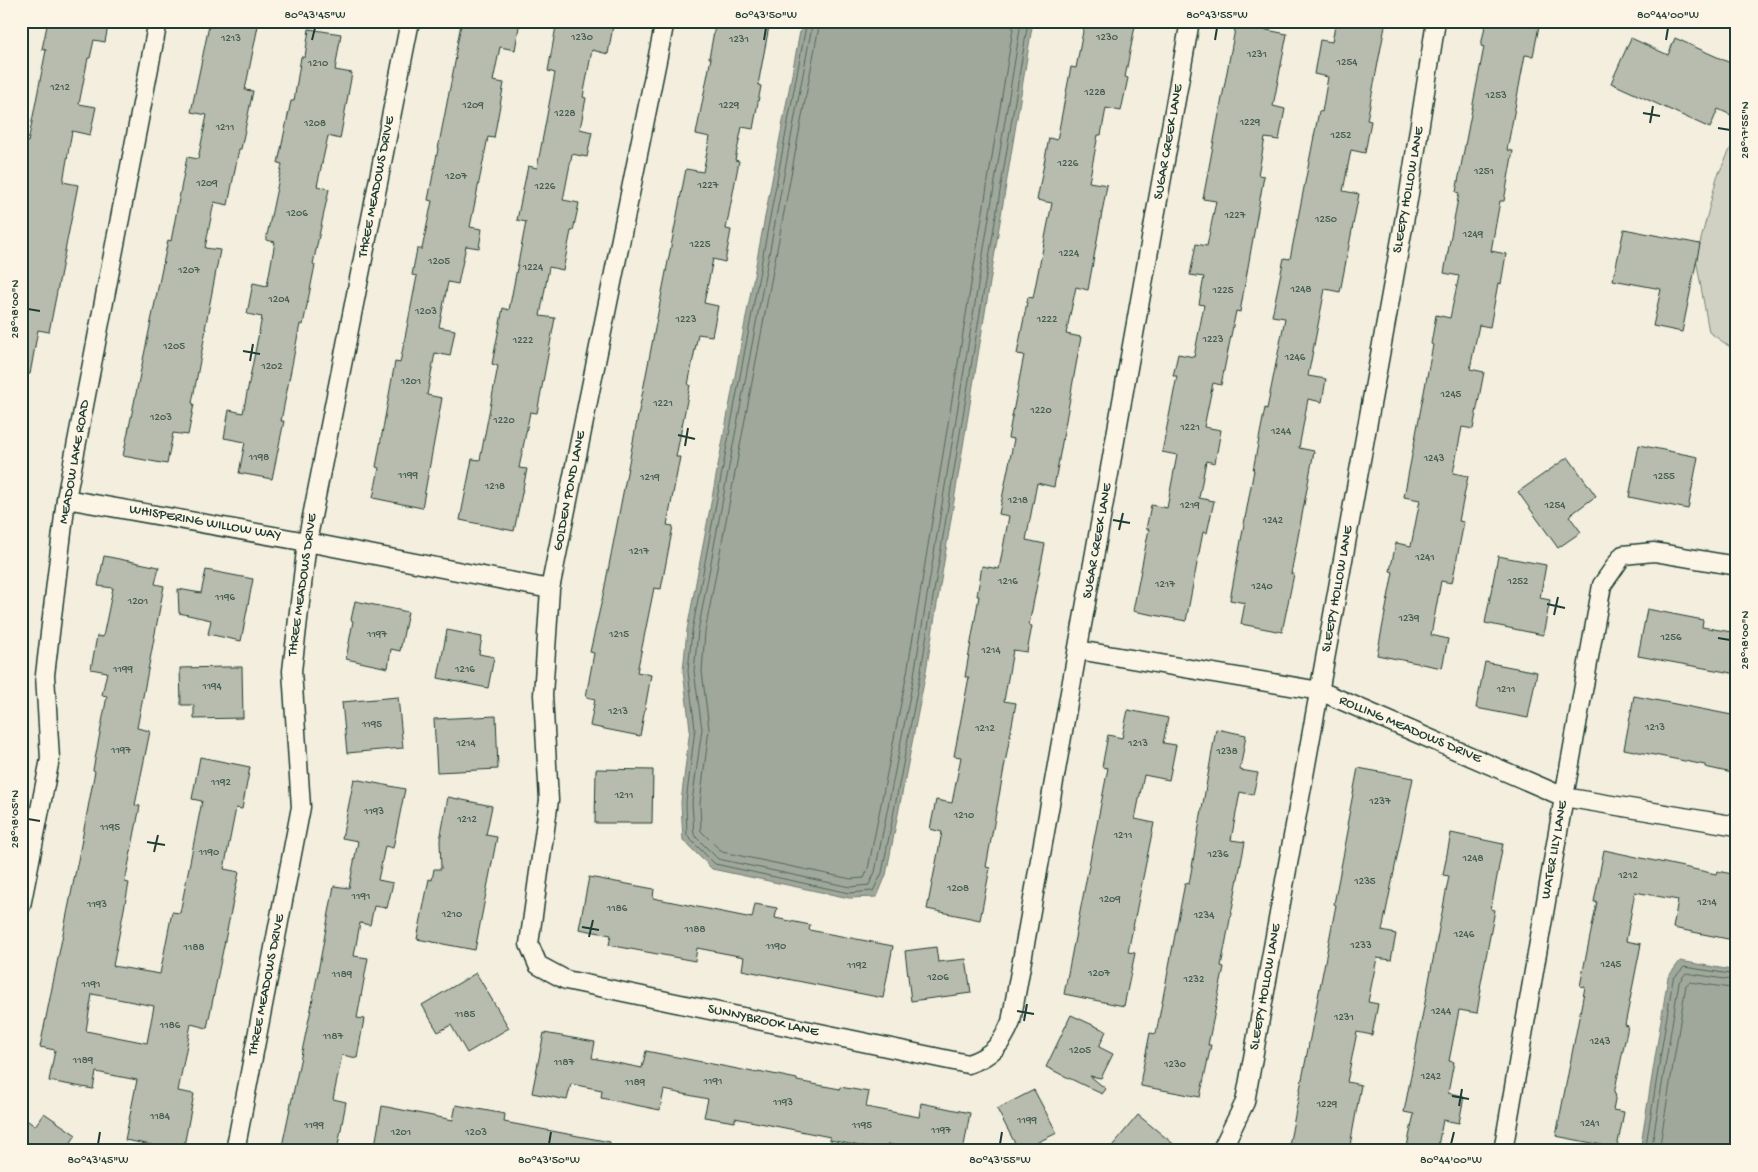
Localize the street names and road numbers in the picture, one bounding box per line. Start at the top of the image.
street label: SUGAR CREEK LANE [1150,82,1188,201]
street label: THREE MEADOWS DRIVE [355,114,399,260]
street label: SLEEPY HOLLOW LANE [1390,124,1429,255]
street label: MEADOW LAKE ROAD [56,398,94,525]
street label: GOLDEN POND LANE [550,428,590,552]
street label: SUGAR CREEK LANE [1079,481,1117,600]
street label: WHISPERING WILLOW WAY [128,501,282,545]
street label: THREE MEADOWS DRIVE [284,511,322,658]
street label: SLEEPY HOLLOW LANE [1319,523,1358,654]
street label: ROLLING MEADOWS DRIVE [1336,692,1485,768]
street label: WATER LILY LANE [1538,798,1572,901]
street label: THREE MEADOWS DRIVE [245,912,289,1058]
street label: SLEEPY HOLLOW LANE [1247,921,1286,1052]
street label: SUNNYBROOK LANE [706,1001,821,1041]

